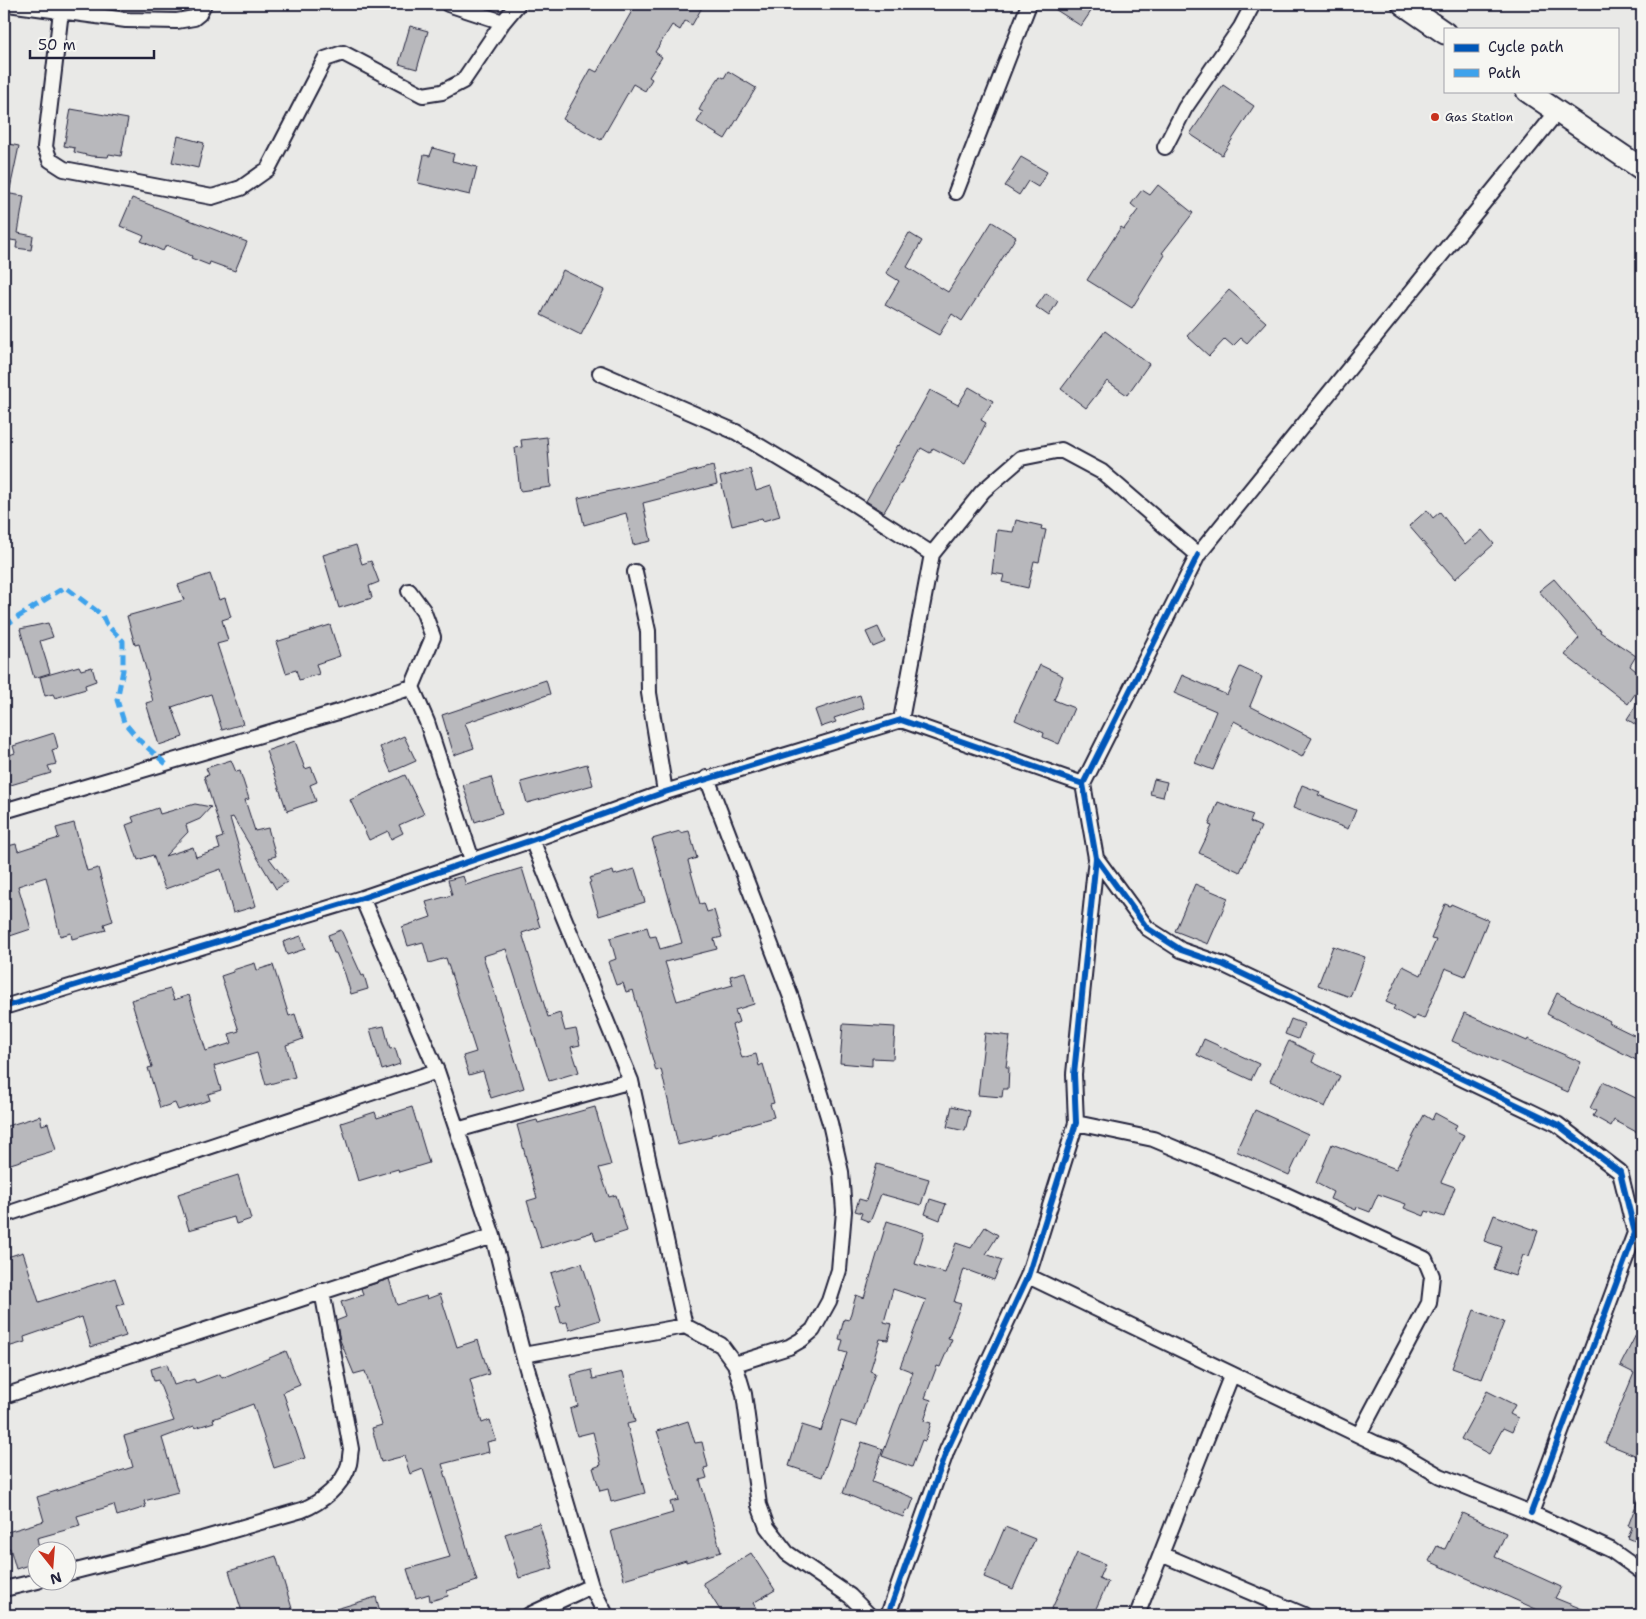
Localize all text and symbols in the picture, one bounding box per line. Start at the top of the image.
scale bar [30,28,154,60]
legend [1444,28,1618,92]
text: 50 m [38,35,76,55]
text: Cycle path [1488,37,1564,57]
text: Path [1488,63,1521,83]
place label: Gas Station [1445,109,1513,125]
marker: Gas Station [1429,111,1441,123]
north arrow [28,1542,78,1592]
text: N [48,1568,64,1589]

